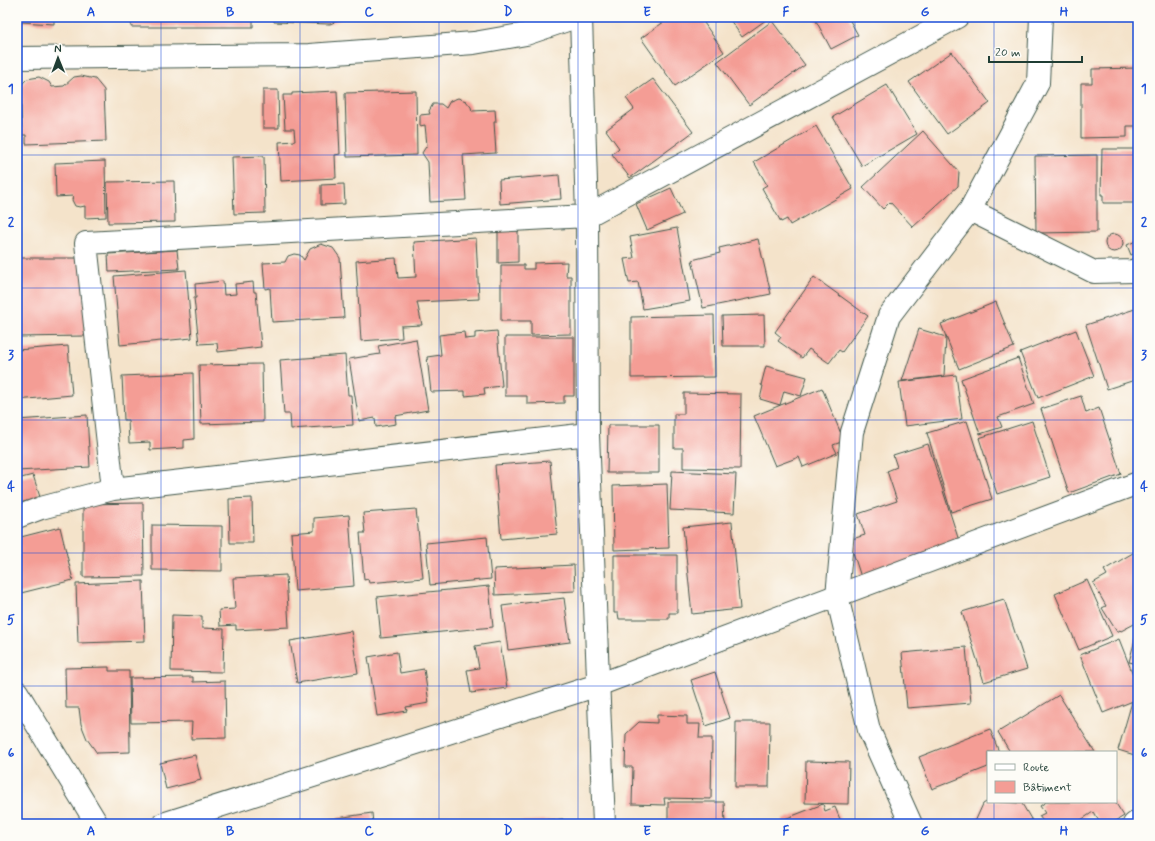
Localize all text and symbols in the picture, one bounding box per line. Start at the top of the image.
text: A [87,4,95,21]
text: B [226,4,235,21]
text: C [364,4,374,21]
text: D [504,4,513,21]
text: E [643,4,651,21]
text: F [783,4,790,21]
text: G [921,4,930,21]
text: H [1060,4,1069,21]
north arrow [38,38,78,78]
scale bar [989,38,1082,64]
text: N [54,42,62,56]
text: 20 m [995,45,1021,61]
text: 1 [8,81,14,98]
text: 1 [1141,81,1147,98]
text: 2 [8,214,15,231]
text: 2 [1141,214,1148,231]
text: 3 [8,347,14,364]
text: 3 [1141,347,1147,364]
text: 4 [7,479,15,496]
text: 4 [1140,479,1148,496]
text: 5 [7,612,15,629]
text: 5 [1140,612,1148,629]
text: 6 [8,745,15,762]
text: 6 [1141,745,1148,762]
legend [987,751,1117,803]
text: Route [1023,760,1049,776]
text: Bâtiment [1023,780,1072,796]
text: A [87,823,95,840]
text: B [226,823,235,840]
text: C [364,823,374,840]
text: D [504,823,513,840]
text: E [643,823,651,840]
text: F [783,823,790,840]
text: G [921,823,930,840]
text: H [1060,823,1069,840]

